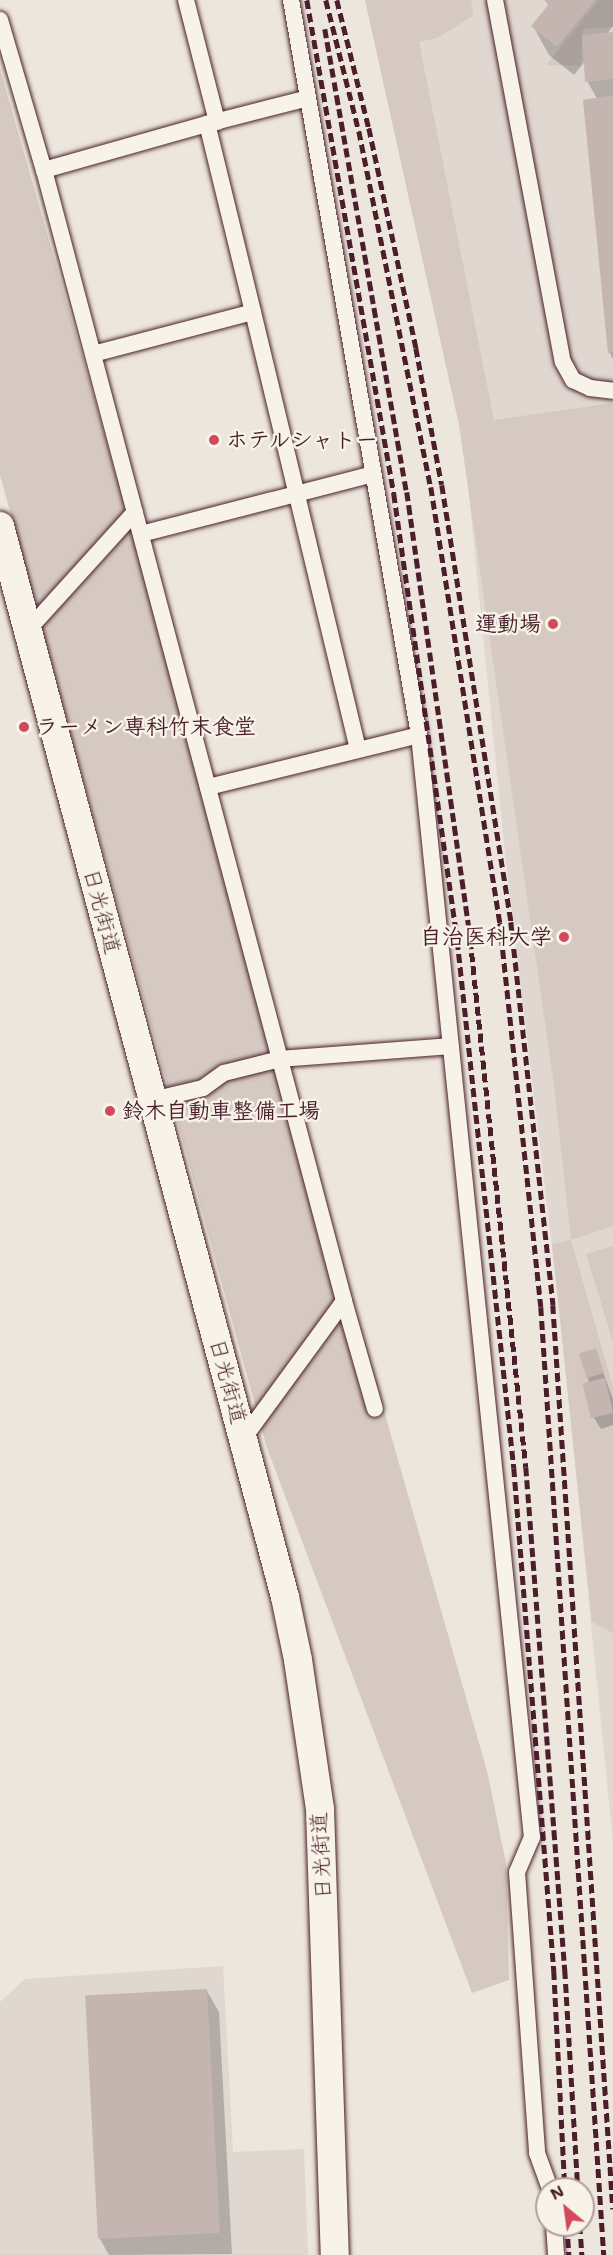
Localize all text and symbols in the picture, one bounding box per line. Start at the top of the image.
place label: ホテルシャトー [226,427,380,453]
marker: ホテルシャトー [207,433,221,447]
place label: 運動場 [475,611,541,637]
marker: 運動場 [546,617,560,631]
place label: ラーメン専科竹末食堂 [36,714,256,740]
marker: ラーメン専科竹末食堂 [17,720,31,734]
street label: 日光街道 [78,865,126,957]
place label: 自治医科大学 [420,924,552,950]
marker: 自治医科大学 [557,930,571,944]
place label: 鈴木自動車整備工場 [122,1098,320,1124]
marker: 鈴木自動車整備工場 [103,1104,117,1118]
street label: 日光街道 [204,1335,252,1427]
street label: 日光街道 [306,1811,336,1901]
north arrow [535,2177,595,2237]
text: N [546,2180,568,2205]

